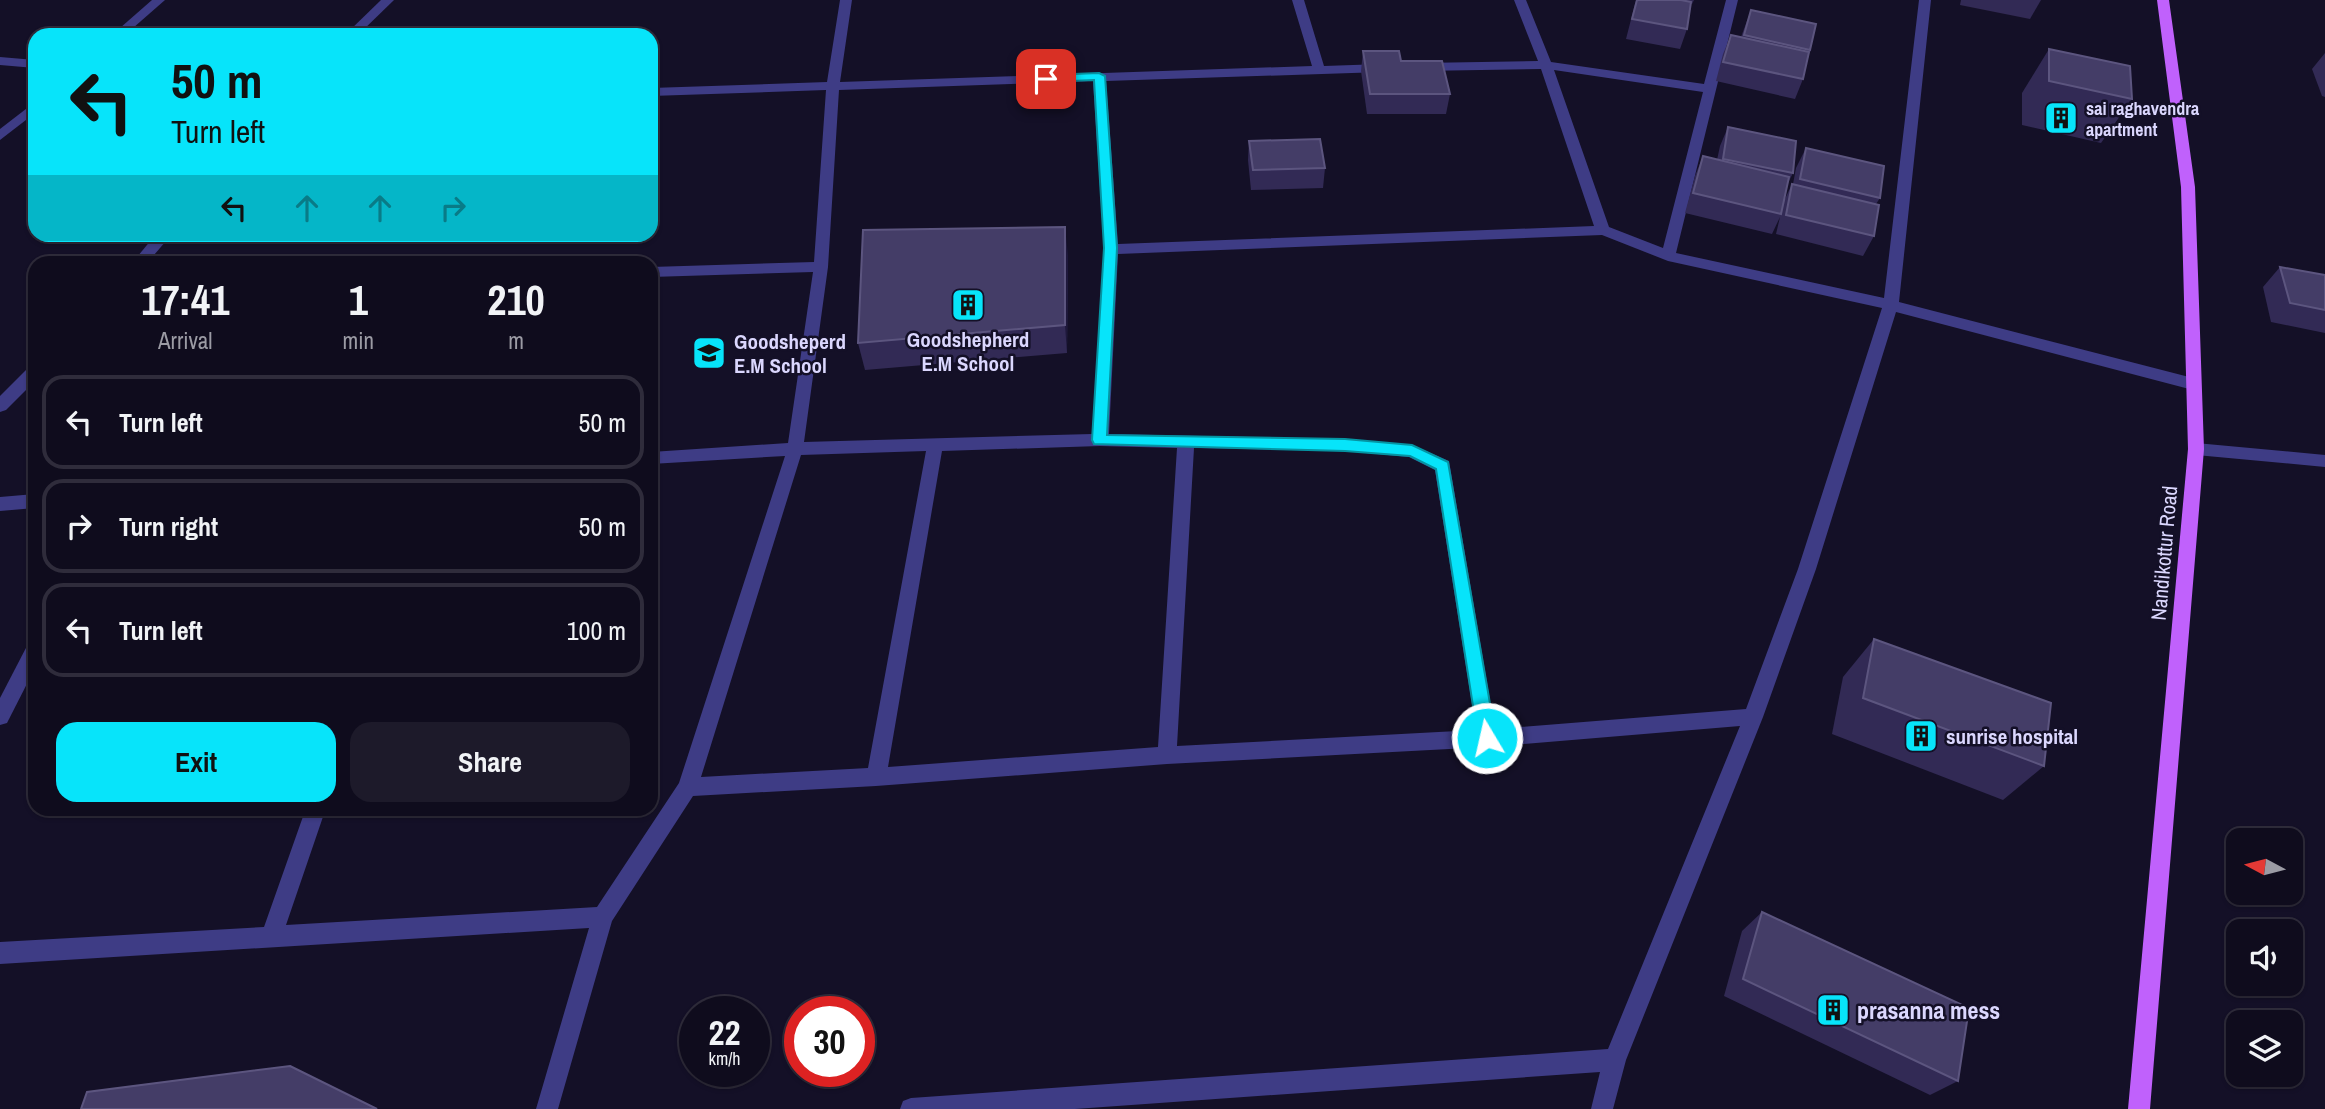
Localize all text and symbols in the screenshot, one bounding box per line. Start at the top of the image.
text: 50 m [171,47,263,113]
pin [1016,49,1076,109]
icon: left [56,56,147,147]
icon: arrive [1027,60,1065,98]
place label: sai raghavendra apartment [2086,96,2200,142]
building icon: sai raghavendra apartment [2042,99,2080,137]
text: Turn left [171,110,265,153]
icon: left [215,189,253,227]
icon: ahead [288,189,326,227]
icon: ahead [361,189,399,227]
icon: right [434,189,472,227]
text: 17:41 [141,272,229,328]
text: 1 [349,272,368,328]
text: 210 [487,272,545,328]
building icon: Goodshepherd E.M School [949,286,987,324]
text: Arrival [158,325,213,356]
text: min [343,325,374,356]
text: m [508,325,524,356]
place label: Goodshepherd E.M School [907,325,1029,378]
place label: Goodsheperd E.M School [734,327,846,380]
school or university icon: Goodsheperd E.M School [690,334,728,372]
icon: left [60,403,98,441]
text: Turn left [119,405,203,440]
text: 50 m [579,405,626,440]
street label: Nandikottur Road [2144,485,2184,621]
icon: right [60,507,98,545]
text: Turn right [119,509,218,544]
text: 50 m [579,509,626,544]
icon: left [60,611,98,649]
text: Turn left [119,613,203,648]
text: 100 m [567,613,626,648]
position arrow [1450,701,1524,775]
building icon: sunrise hospital [1902,717,1940,755]
button: Exit [56,722,336,802]
button: Share [350,722,630,802]
place label: sunrise hospital [1946,722,2078,751]
north arrow [2226,828,2303,905]
map controls [2226,828,2303,1087]
button: sound [2226,919,2303,996]
building icon: prasanna mess [1814,991,1852,1029]
place label: prasanna mess [1857,994,2000,1026]
speed limit sign: 30 [784,996,875,1087]
text: 22 [709,1009,740,1056]
button: layers [2226,1010,2303,1087]
text: km/h [709,1046,741,1071]

